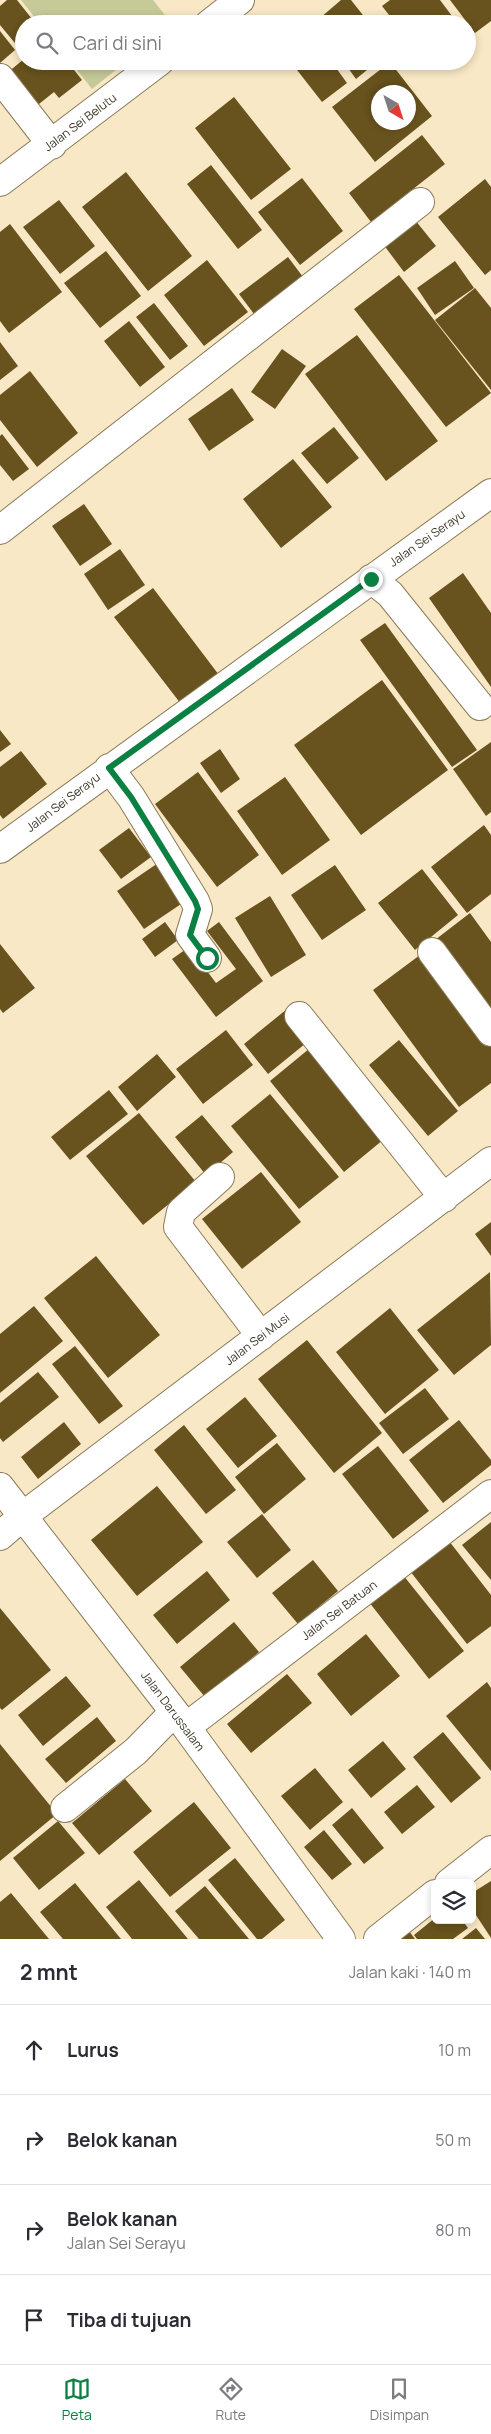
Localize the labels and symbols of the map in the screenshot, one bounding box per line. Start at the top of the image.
north arrow [371,85,416,130]
street label: Jalan Sei Belutu [40,89,120,155]
street label: Jalan Sei Serayu [386,505,468,571]
route end [360,568,383,591]
street label: Jalan Sei Serayu [22,768,104,836]
route start [196,947,219,970]
street label: Jalan Sei Musi [221,1309,293,1369]
street label: Jalan Sei Batuan [298,1576,380,1644]
street label: Jalan Darussalam [137,1667,209,1755]

